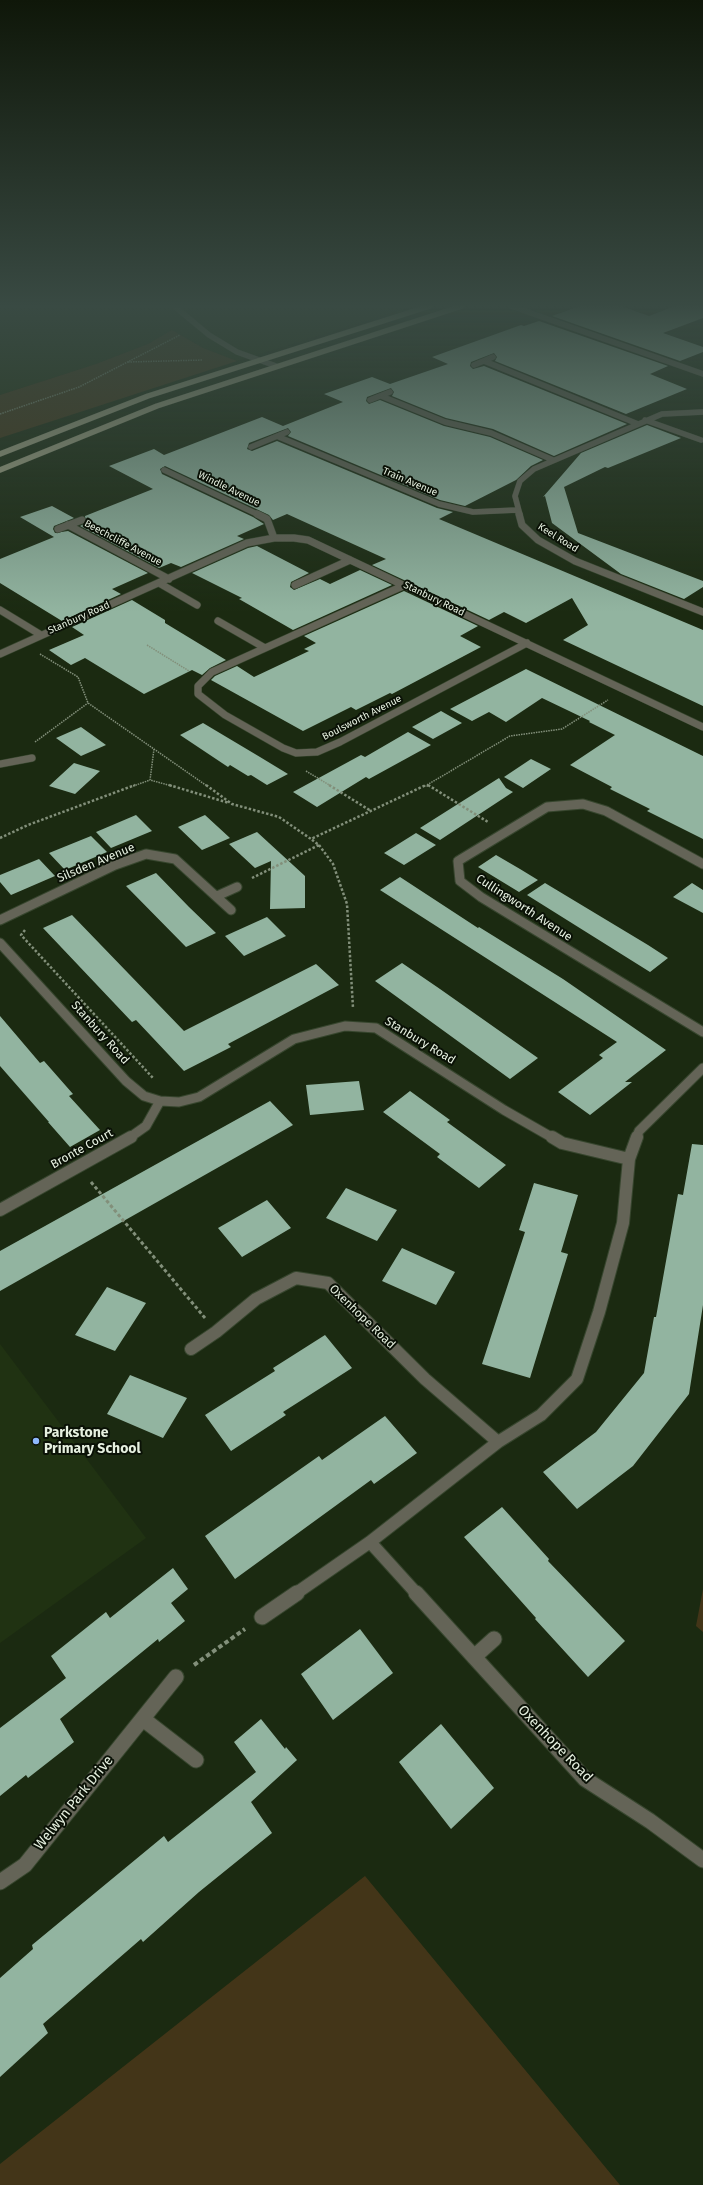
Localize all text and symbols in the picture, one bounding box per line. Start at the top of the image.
street label: Train Avenue [381,465,439,499]
street label: Windle Avenue [196,469,262,509]
street label: Beechcliffe Avenue [82,518,164,568]
street label: Keel Road [536,521,580,555]
street label: Stanbury Road [401,579,467,619]
street label: Stanbury Road [46,599,112,637]
street label: Boulsworth Avenue [320,693,404,743]
street label: Silsden Avenue [55,840,137,886]
street label: Cullingworth Avenue [473,872,575,944]
street label: Stanbury Road [68,999,132,1067]
street label: Stanbury Road [382,1014,458,1068]
street label: Bronte Court [48,1126,116,1172]
street label: Oxenhope Road [326,1282,398,1352]
place label: Parkstone Primary School [44,1425,141,1458]
marker: Parkstone Primary School [31,1436,41,1446]
street label: Oxenhope Road [514,1702,596,1786]
street label: Welwyn Park Drive [31,1753,117,1853]

